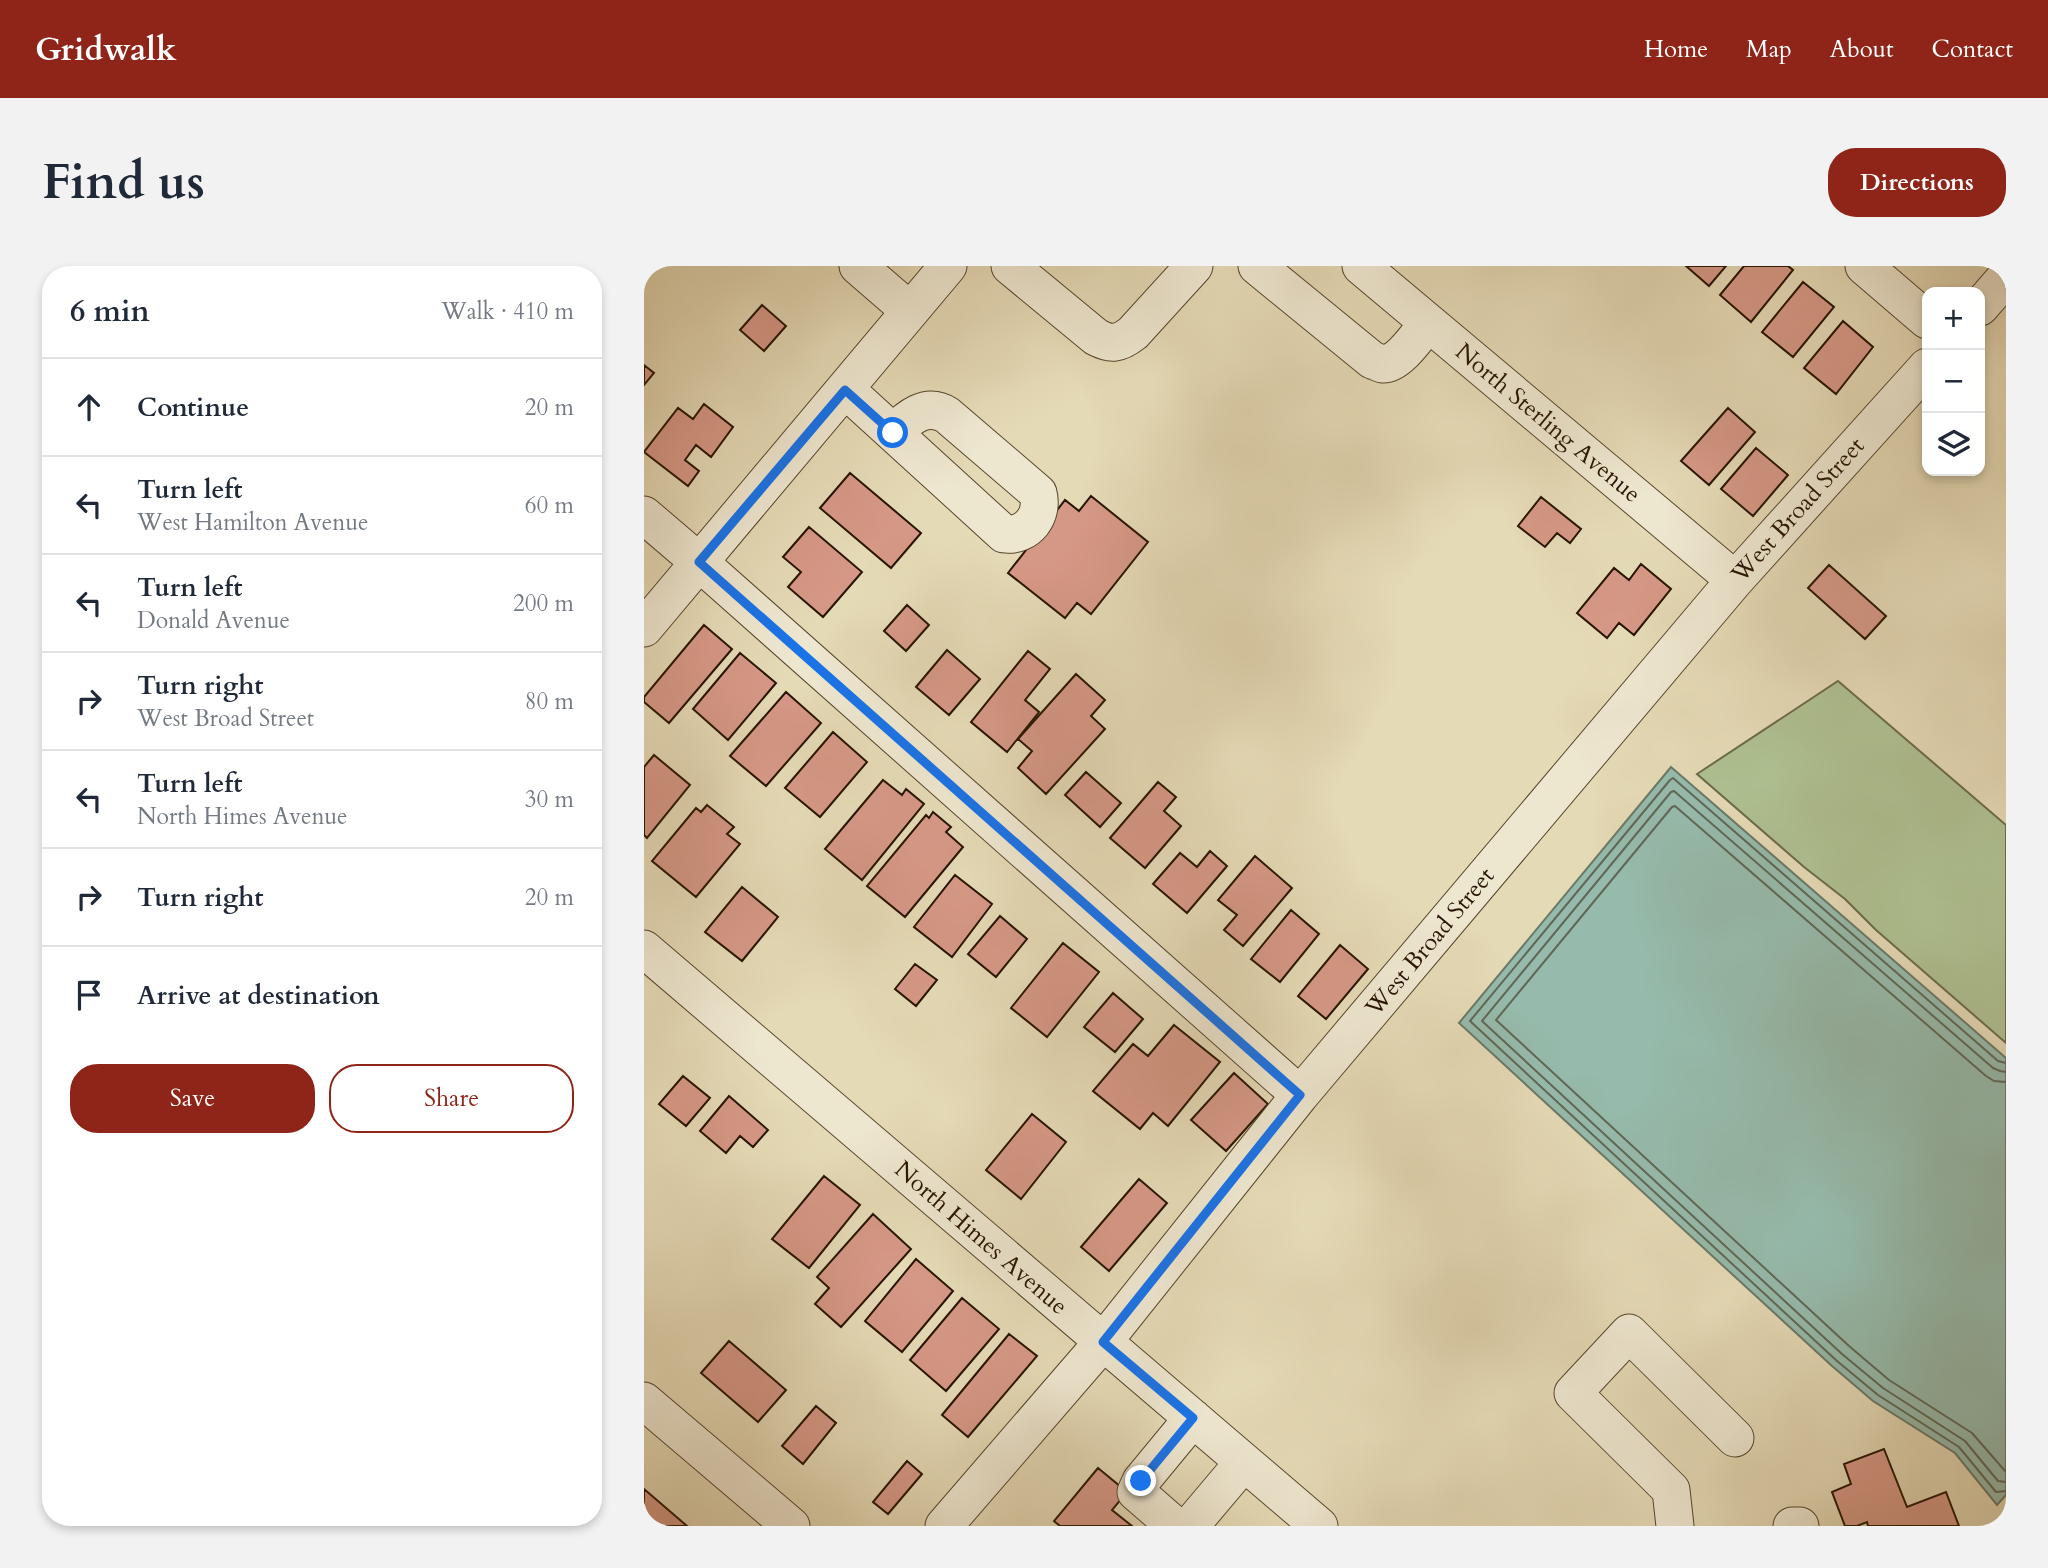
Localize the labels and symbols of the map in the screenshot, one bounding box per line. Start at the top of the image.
street label: North Sterling Avenue [1448,336,1648,510]
route start [877,417,908,448]
street label: West Broad Street [1723,430,1872,590]
street label: West Broad Street [1357,860,1502,1024]
street label: North Himes Avenue [887,1153,1075,1323]
route end [1125,1465,1156,1496]

